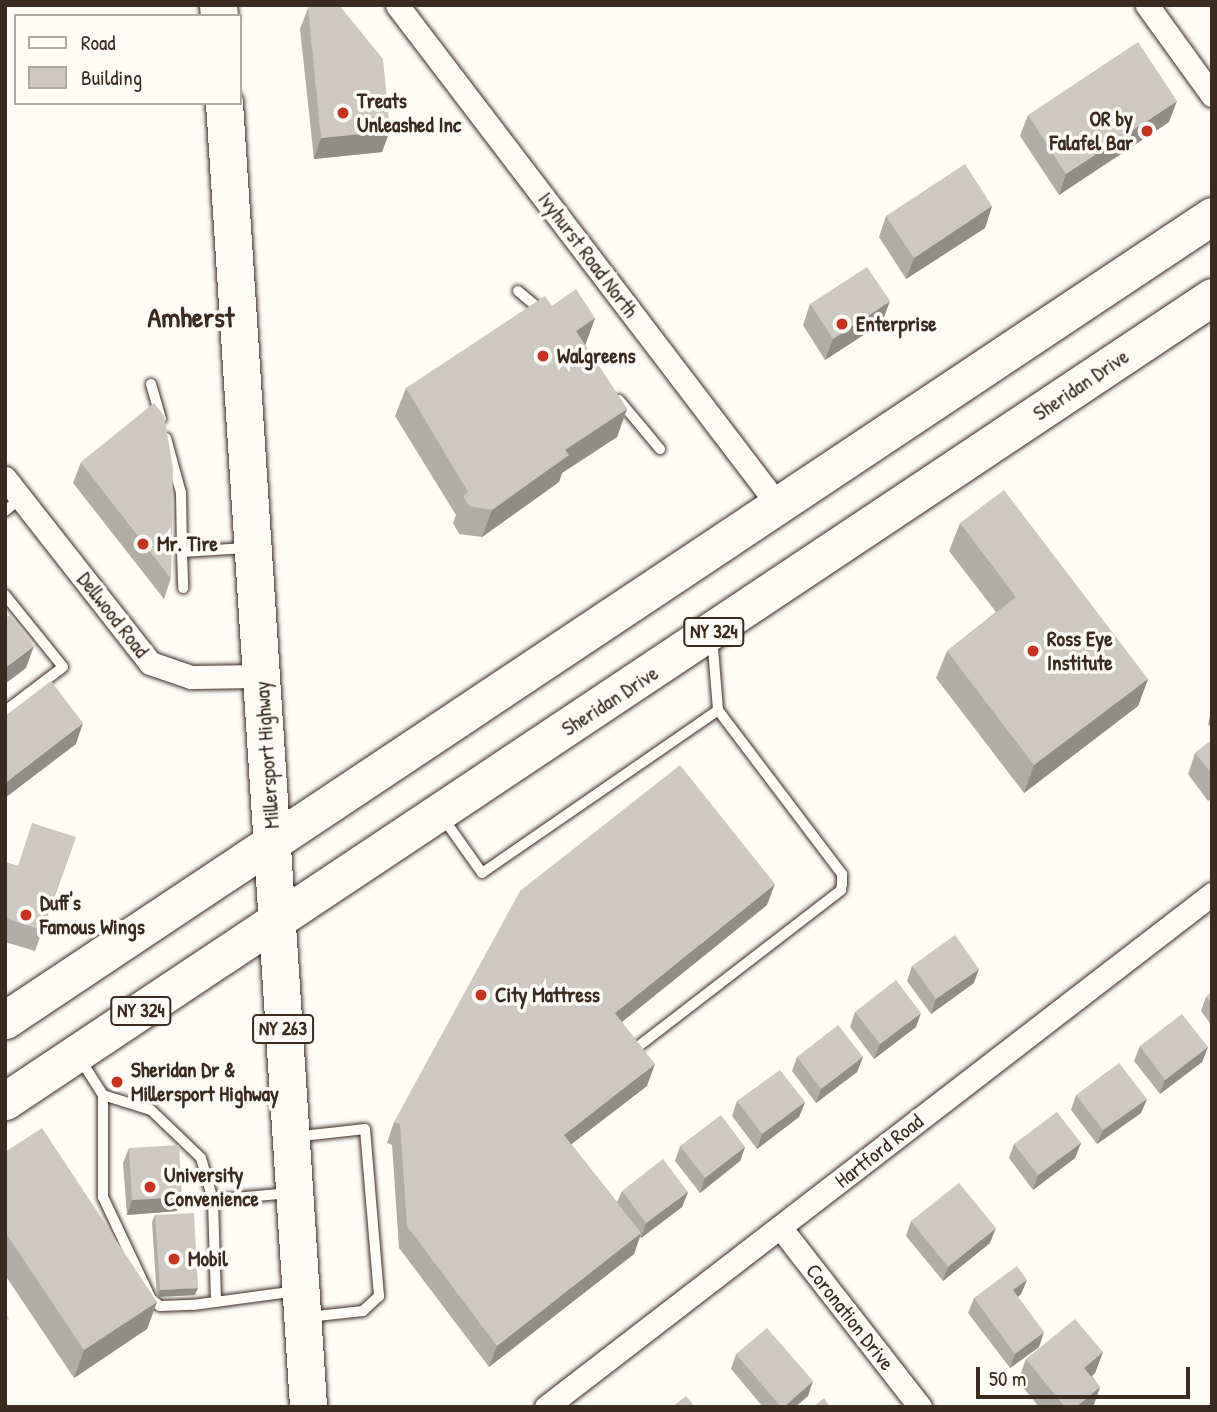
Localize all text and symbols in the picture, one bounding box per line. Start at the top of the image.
legend [14,14,242,105]
text: Road [81,28,115,57]
text: Building [81,63,142,92]
place label: Treats Unleashed Inc [357,88,461,138]
marker: Treats Unleashed Inc [335,105,351,121]
place label: OR by Falafel Bar [1050,106,1133,156]
marker: OR by Falafel Bar [1139,123,1155,139]
street label: Ivyhurst Road North [533,187,643,323]
district label: Amherst [148,300,234,334]
place label: Enterprise [856,311,937,337]
marker: Enterprise [834,316,850,332]
place label: Walgreens [557,343,635,369]
street label: Sheridan Drive [1028,344,1134,426]
marker: Walgreens [535,348,551,364]
place label: Mr. Tire [157,531,218,557]
marker: Mr. Tire [135,536,151,552]
street label: Dellwood Road [72,567,154,663]
road number: NY 324 [682,617,746,648]
place label: Ross Eye Institute [1047,626,1113,676]
marker: Ross Eye Institute [1025,643,1041,659]
street label: Sheridan Drive [557,661,663,741]
street label: Millersport Highway [249,680,285,830]
place label: Duff's Famous Wings [40,890,145,940]
marker: Duff's Famous Wings [18,907,34,923]
place label: City Mattress [495,982,600,1008]
marker: City Mattress [473,987,489,1003]
road number: NY 324 [110,995,172,1026]
road number: NY 263 [252,1014,314,1044]
place label: Sheridan Dr & Millersport Highway [131,1057,279,1107]
marker: Sheridan Dr & Millersport Highway [109,1074,125,1090]
street label: Hartford Road [830,1109,928,1193]
place label: University Convenience [164,1162,259,1212]
marker: University Convenience [142,1179,158,1195]
place label: Mobil [188,1246,228,1272]
marker: Mobil [166,1251,182,1267]
street label: Coronation Drive [801,1259,899,1375]
scale bar [979,1352,1192,1396]
text: 50 m [989,1364,1026,1393]

